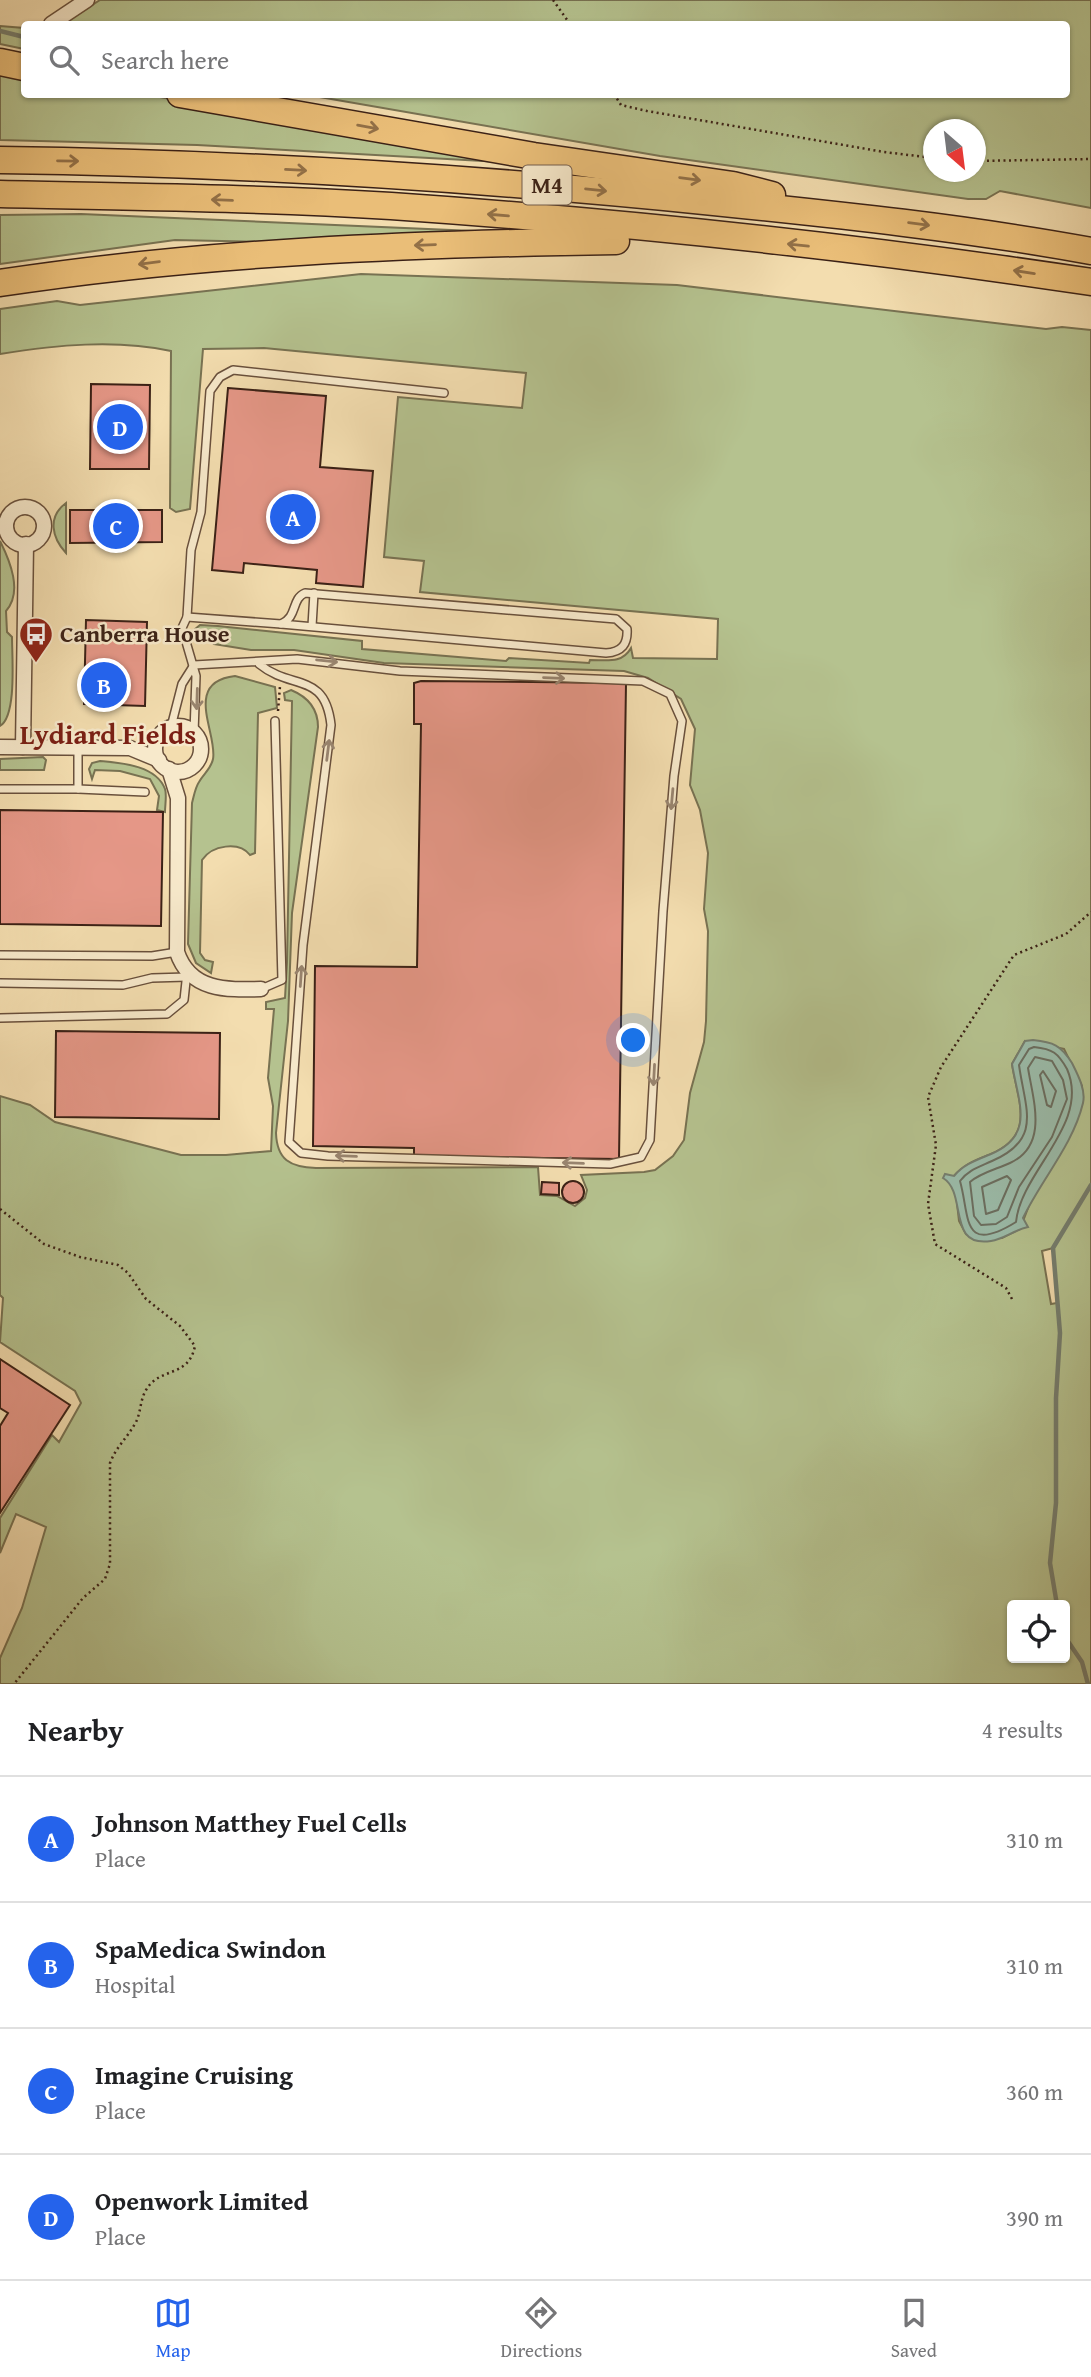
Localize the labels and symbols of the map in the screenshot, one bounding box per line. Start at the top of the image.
north arrow [923,119,986,182]
one-way arrow [356,121,379,134]
one-way arrow [56,154,79,168]
one-way arrow [284,163,307,176]
road number: M4 [522,166,572,204]
one-way arrow [678,172,701,185]
one-way arrow [584,184,607,197]
one-way arrow [211,194,234,207]
one-way arrow [487,208,510,221]
one-way arrow [908,218,930,231]
one-way arrow [413,238,436,251]
one-way arrow [787,238,810,251]
one-way arrow [138,256,161,269]
one-way arrow [1013,265,1035,278]
pin: D [97,401,143,453]
pin: A [270,491,316,543]
pin: C [93,500,139,552]
bus stop icon: Canberra House [17,615,55,664]
place label: Canberra House [60,616,230,651]
one-way arrow [315,655,338,668]
pin: B [81,659,127,711]
one-way arrow [542,671,565,684]
one-way arrow [190,687,203,710]
district label: Lydiard Fields [20,713,196,754]
one-way arrow [321,739,334,762]
one-way arrow [665,788,678,810]
one-way arrow [295,965,308,988]
your location [616,1023,650,1057]
one-way arrow [647,1063,660,1086]
one-way arrow [335,1150,358,1163]
one-way arrow [562,1157,585,1170]

